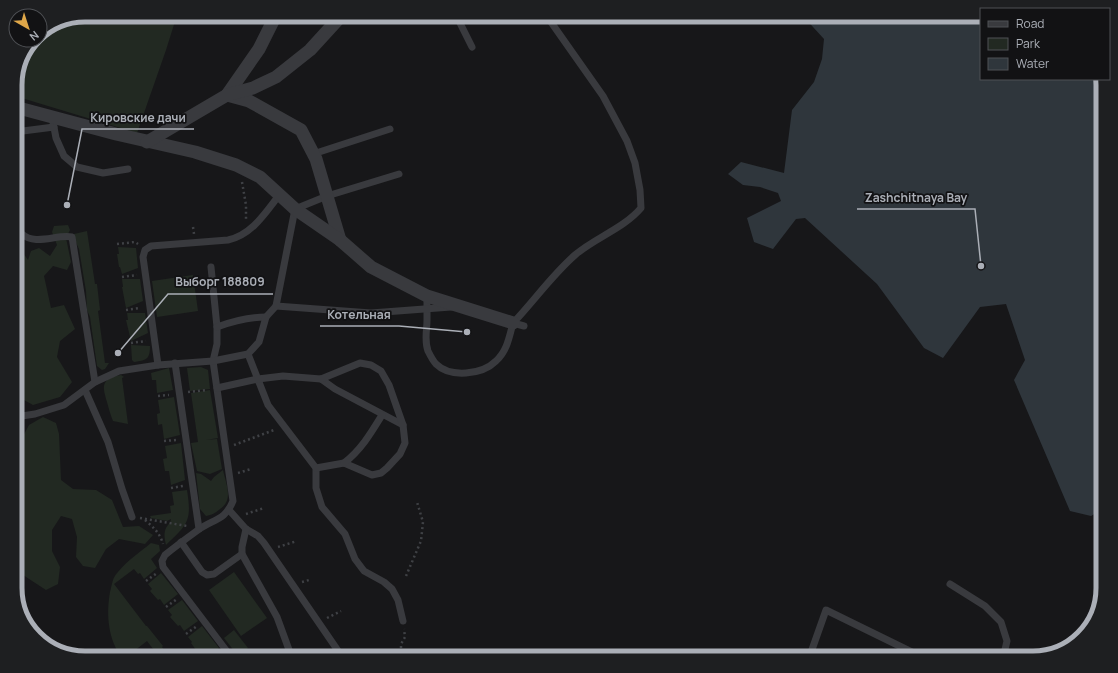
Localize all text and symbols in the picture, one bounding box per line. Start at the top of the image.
north arrow [8,8,48,48]
legend [980,8,1110,80]
text: Road [1016,15,1044,32]
text: N [27,28,42,45]
text: Park [1016,35,1041,52]
text: Water [1016,55,1050,72]
callout: Кировские дачи [82,105,194,129]
text: Кировские дачи [90,109,186,126]
callout: Zashchitnaya Bay [857,185,975,209]
text: Zashchitnaya Bay [865,189,968,206]
callout: Выборг 188809 [168,270,273,294]
text: Выборг 188809 [175,273,265,290]
callout: Котельная [320,302,399,326]
text: Котельная [327,306,391,323]

